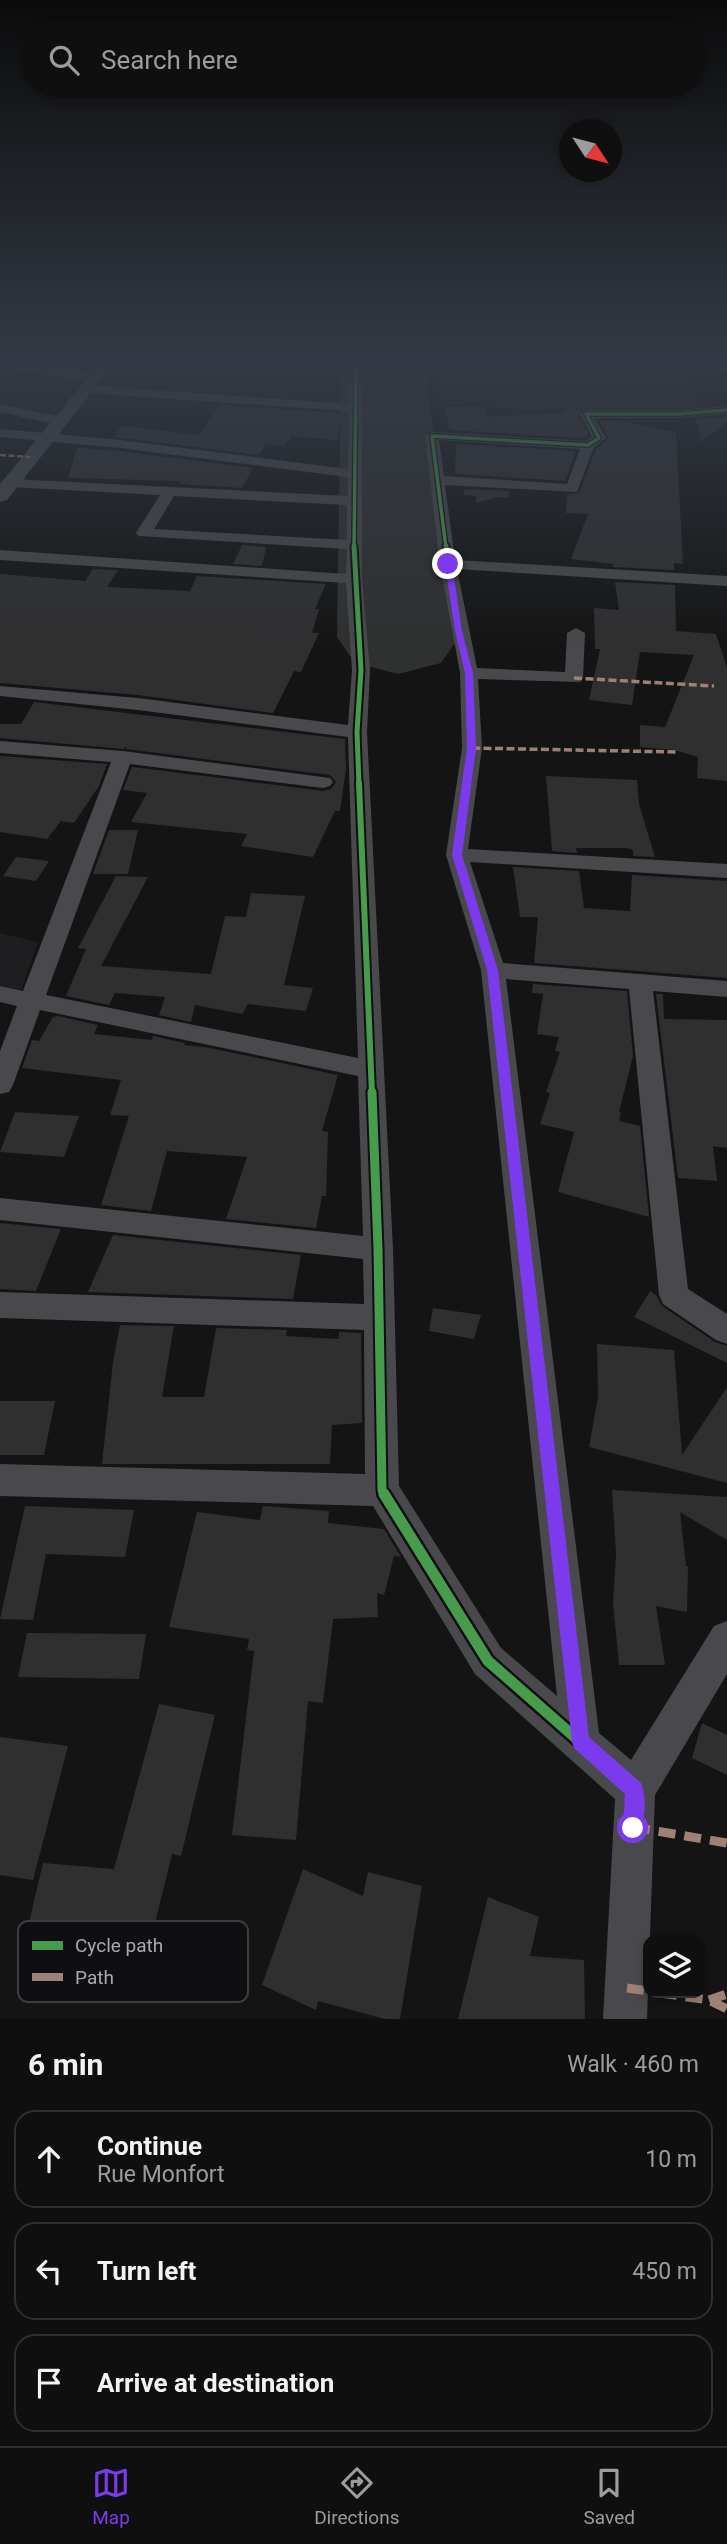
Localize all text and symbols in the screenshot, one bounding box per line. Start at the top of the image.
search box [21,21,706,98]
icon: search [45,41,83,79]
text: Search here [101,45,238,75]
north arrow [559,119,622,182]
route end [432,548,463,579]
route start [617,1812,648,1843]
legend [18,1921,248,2002]
text: Cycle path [75,1934,163,1957]
map controls [643,1935,706,1998]
button: layers [643,1935,706,1998]
text: Path [75,1966,114,1989]
text: 6 min [28,2047,103,2082]
text: Walk · 460 m [567,2051,699,2078]
text: Continue [97,2131,202,2161]
icon: ahead [30,2140,68,2178]
text: 10 m [645,2146,697,2173]
text: Rue Monfort [97,2161,225,2188]
icon: left [30,2252,68,2290]
text: Turn left [97,2256,196,2286]
text: 450 m [632,2258,697,2285]
icon: arrive [30,2364,68,2402]
text: Arrive at destination [97,2368,334,2398]
tab: Map [92,2464,130,2529]
tab: Directions [314,2464,399,2529]
tab: Saved [584,2464,635,2529]

